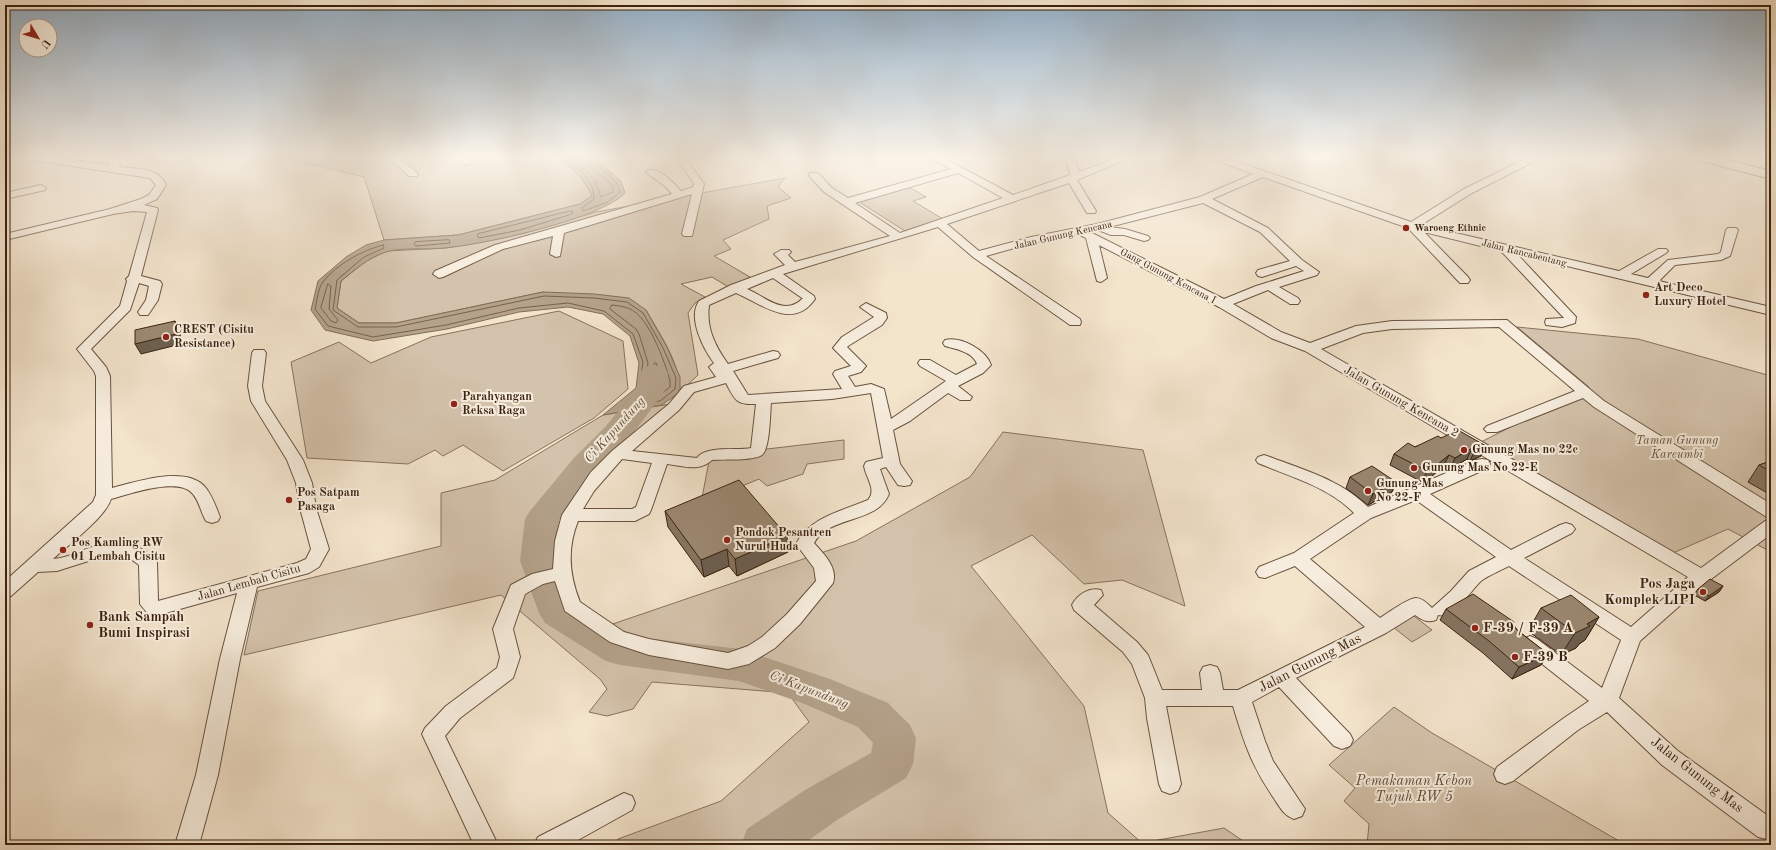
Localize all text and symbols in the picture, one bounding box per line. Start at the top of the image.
north arrow [18,18,58,58]
text: U [38,36,52,50]
street label: Jalan Gunung Kencana [1013,219,1113,251]
marker: Waroeng Ethnic [1401,223,1411,233]
place label: Waroeng Ethnic [1414,223,1487,233]
street label: Jalan Rancabentang [1480,238,1568,269]
street label: Gang Gunung Kencana I [1119,247,1217,305]
place label: Art Deco Luxury Hotel [1654,282,1726,308]
marker: Art Deco Luxury Hotel [1641,290,1651,300]
place label: CREST (Cisitu Resistance) [174,323,254,350]
marker: CREST (Cisitu Resistance) [161,332,171,342]
street label: Jalan Gunung Kencana 2 [1341,364,1461,440]
place label: Parahyangan Reksa Raga [462,391,532,417]
water label: Ci Kapundung [582,395,648,465]
marker: Parahyangan Reksa Raga [449,399,459,409]
park label: Taman Gunung Kareumbi [1636,435,1718,461]
place label: Gunung Mas no 22c [1472,444,1578,456]
marker: Gunung Mas no 22c [1459,445,1469,455]
place label: Gunung Mas No 22-E [1422,462,1538,474]
marker: Gunung Mas No 22-E [1409,463,1419,473]
place label: Gunung Mas No 22-F [1376,478,1443,504]
marker: Gunung Mas No 22-F [1363,486,1373,496]
place label: Pos Satpam Pasaga [297,487,360,513]
marker: Pos Satpam Pasaga [284,495,294,505]
place label: Pondok Pesantren Nurul Huda [735,527,832,553]
marker: Pondok Pesantren Nurul Huda [722,535,732,545]
place label: Pos Kamling RW 01 Lembah Cisitu [71,537,166,563]
marker: Pos Kamling RW 01 Lembah Cisitu [58,545,68,555]
street label: Jalan Lembah Cisitu [196,562,303,603]
place label: Pos Jaga Komplek LIPI [1604,577,1695,607]
marker: Pos Jaga Komplek LIPI [1698,587,1708,597]
place label: Bank Sampah Bumi Inspirasi [98,610,190,640]
marker: Bank Sampah Bumi Inspirasi [85,620,95,630]
place label: F-39 / F-39 A [1483,621,1574,636]
marker: F-39 / F-39 A [1470,623,1480,633]
street label: Jalan Gunung Mas [1256,631,1364,695]
place label: F-39 B [1523,650,1568,664]
marker: F-39 B [1510,652,1520,662]
water label: Ci Kapundung [768,669,850,711]
street label: Jalan Gunung Mas [1648,735,1746,815]
park label: Pemakaman Kebon Tujuh RW 5 [1355,774,1472,805]

